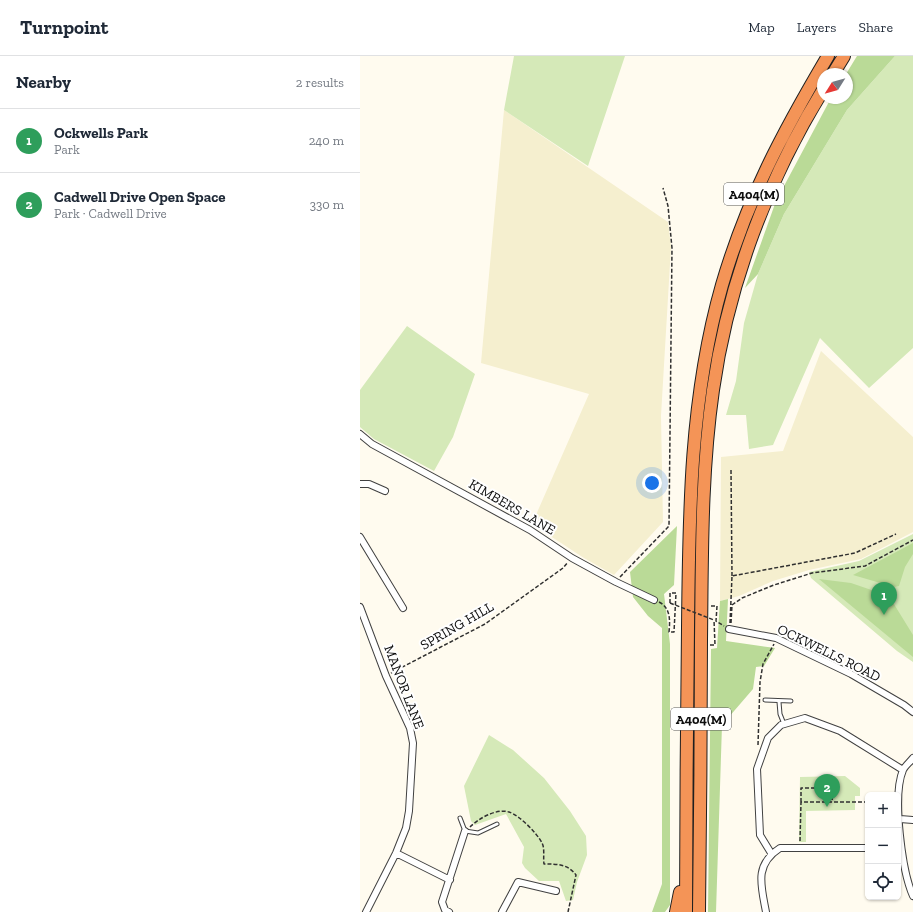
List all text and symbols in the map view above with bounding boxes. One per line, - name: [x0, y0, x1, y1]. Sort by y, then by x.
- text: Turnpoint: [20, 16, 108, 39]
- text: Map: [748, 19, 775, 36]
- text: Layers: [797, 19, 836, 36]
- text: Share: [858, 19, 893, 36]
- north arrow: [817, 68, 853, 104]
- text: Nearby: [16, 72, 71, 92]
- text: 2 results: [296, 75, 344, 90]
- text: Ockwells Park: [54, 124, 148, 142]
- text: 1: [26, 133, 32, 148]
- text: 240 m: [309, 133, 344, 148]
- text: Park: [54, 142, 80, 157]
- road number: A404(M): [724, 183, 784, 205]
- text: Cadwell Drive Open Space: [54, 188, 226, 206]
- text: 2: [26, 197, 32, 212]
- text: 330 m: [310, 197, 344, 212]
- text: Park · Cadwell Drive: [54, 206, 167, 221]
- your location: [642, 473, 662, 493]
- street label: KIMBERS LANE: [466, 475, 558, 539]
- pin: 1: [871, 582, 897, 615]
- street label: SPRING HILL: [417, 598, 497, 654]
- street label: OCKWELLS ROAD: [775, 621, 883, 685]
- street label: MANOR LANE: [380, 643, 428, 731]
- road number: A404(M): [671, 708, 731, 730]
- pin: 2: [814, 774, 840, 807]
- map controls: [865, 792, 901, 900]
- button: +: [865, 792, 901, 828]
- button: −: [865, 828, 901, 864]
- button: locate: [865, 864, 901, 900]

